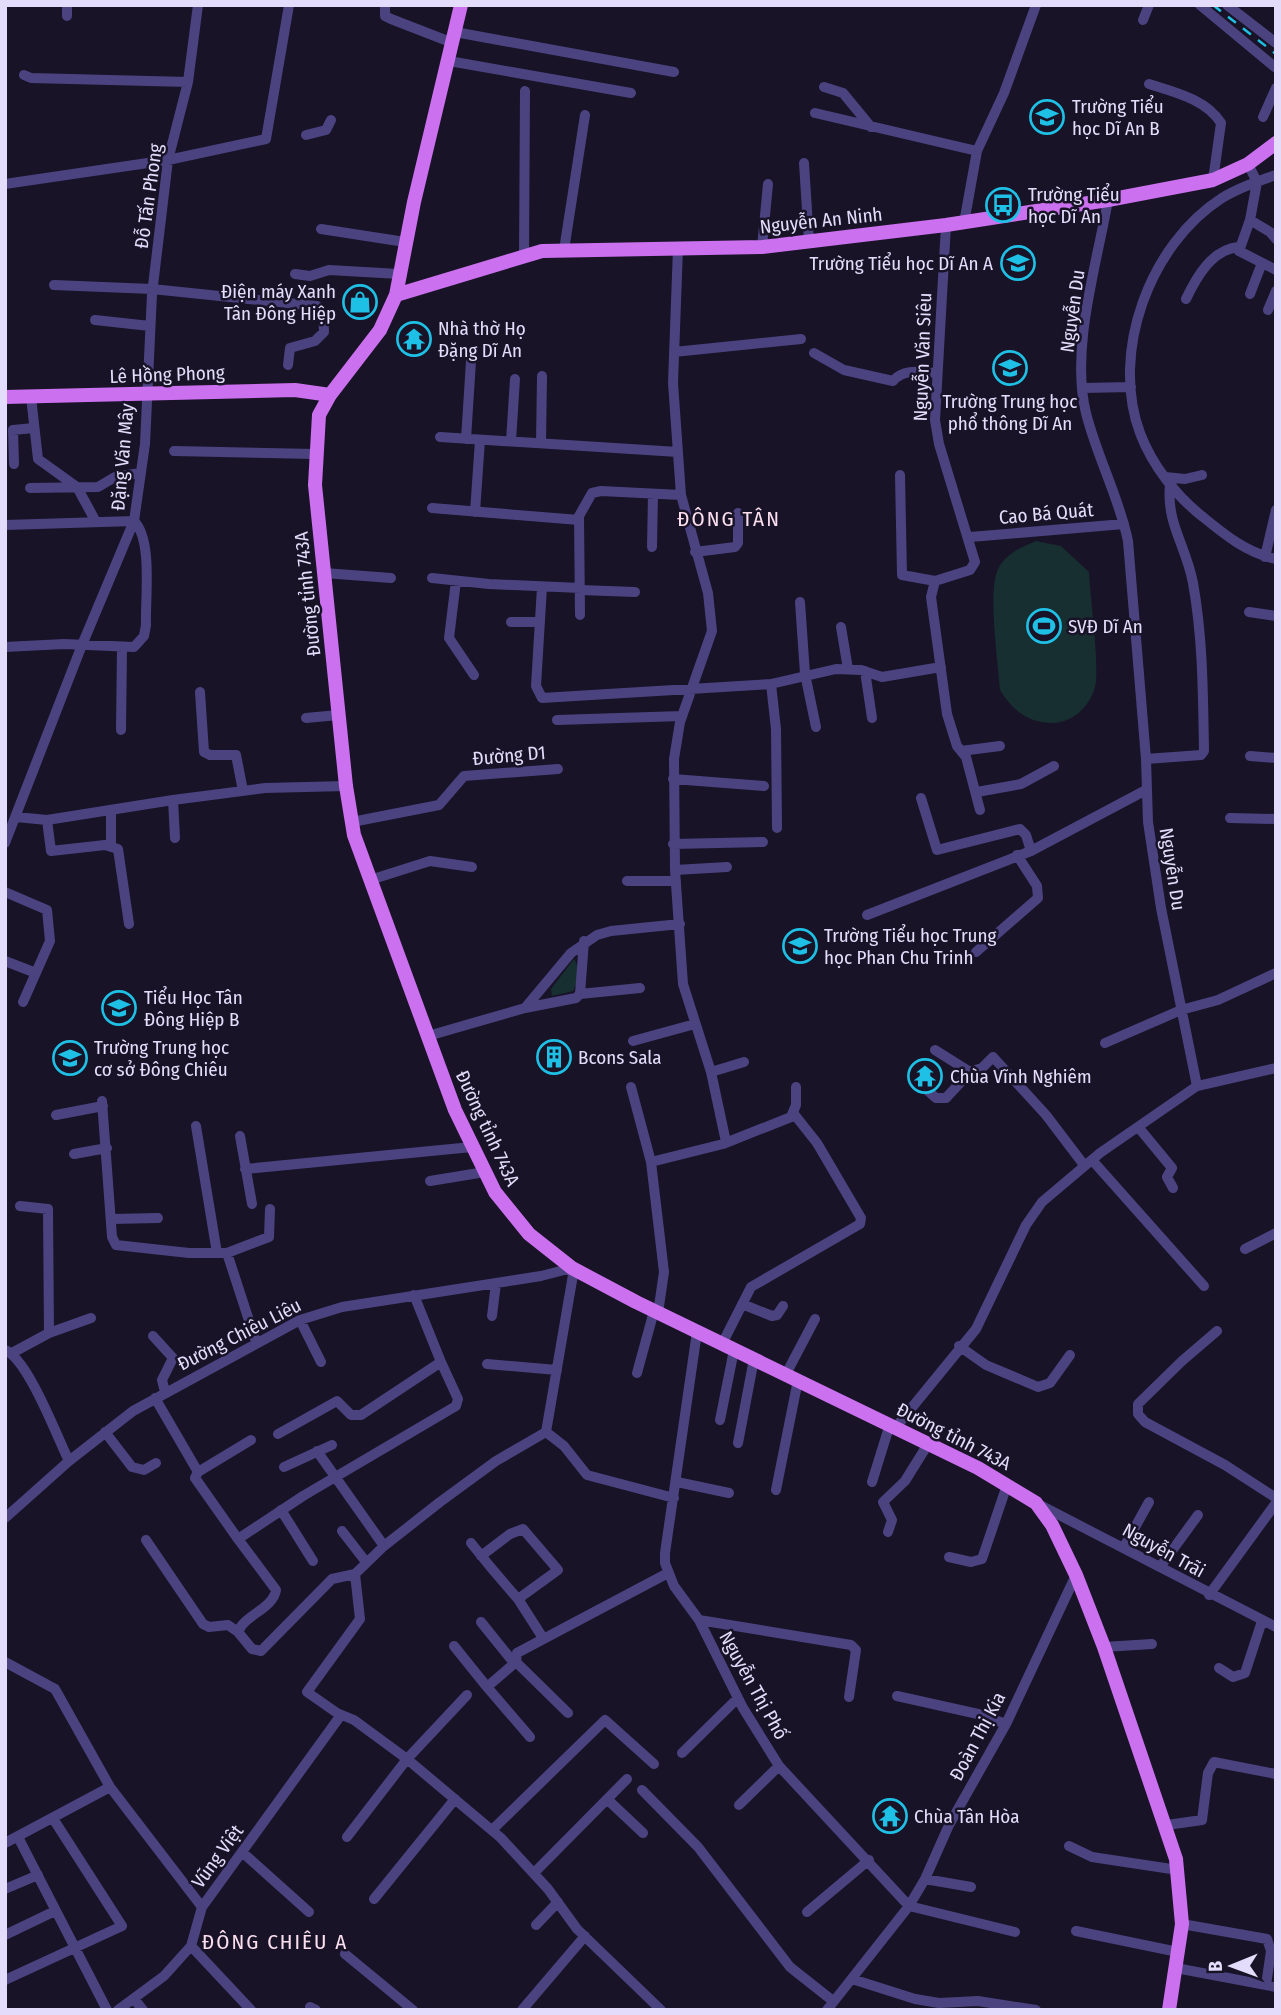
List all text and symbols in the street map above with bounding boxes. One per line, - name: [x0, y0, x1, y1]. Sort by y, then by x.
- place label: Trường Tiểu học Dĩ An B: [1072, 95, 1164, 140]
- school or university icon: Trường Tiểu học Dĩ An B: [1028, 98, 1066, 136]
- street label: Đỗ Tấn Phong: [130, 142, 167, 250]
- place label: Trường Tiểu học Dĩ An: [1028, 183, 1120, 228]
- bus stop icon: Trường Tiểu học Dĩ An: [984, 186, 1022, 224]
- street label: Nguyễn An Ninh: [759, 203, 884, 238]
- school or university icon: Trường Tiểu học Dĩ An A: [999, 244, 1037, 282]
- place label: Trường Tiểu học Dĩ An A: [810, 252, 993, 275]
- street label: Nguyễn Du: [1055, 268, 1090, 354]
- place label: Điện máy Xanh Tân Đông Hiệp: [221, 280, 336, 325]
- shop icon: Điện máy Xanh Tân Đông Hiệp: [341, 283, 379, 321]
- street label: Nguyễn Văn Siêu: [909, 292, 936, 422]
- place label: Nhà thờ Họ Đặng Dĩ An: [438, 317, 526, 362]
- temple icon: Nhà thờ Họ Đặng Dĩ An: [395, 320, 433, 358]
- school or university icon: Trường Trung học phổ thông Dĩ An: [991, 349, 1029, 387]
- street label: Lê Hồng Phong: [109, 361, 225, 388]
- place label: Trường Trung học phổ thông Dĩ An: [942, 390, 1078, 435]
- street label: Đặng Văn Mây: [106, 402, 139, 512]
- street label: Cao Bá Quát: [998, 498, 1095, 529]
- district label: ĐÔNG TÂN: [677, 506, 781, 532]
- street label: Đường tỉnh 743A: [290, 531, 325, 657]
- sports icon: SVĐ Dĩ An: [1025, 607, 1063, 645]
- place label: SVĐ Dĩ An: [1068, 615, 1143, 638]
- street label: Đường D1: [472, 741, 547, 770]
- street label: Nguyễn Du: [1155, 826, 1190, 912]
- place label: Trường Tiểu học Trung học Phan Chu Trinh: [824, 924, 996, 969]
- school or university icon: Trường Tiểu học Trung học Phan Chu Trinh: [781, 927, 819, 965]
- place label: Tiểu Học Tân Đông Hiệp B: [144, 986, 243, 1031]
- school or university icon: Tiểu Học Tân Đông Hiệp B: [100, 989, 138, 1027]
- place label: Trường Trung học cơ sở Đông Chiêu: [94, 1036, 229, 1081]
- building icon: Bcons Sala: [535, 1038, 573, 1076]
- school or university icon: Trường Trung học cơ sở Đông Chiêu: [51, 1039, 89, 1077]
- place label: Bcons Sala: [578, 1046, 662, 1069]
- temple icon: Chùa Vĩnh Nghiêm: [906, 1057, 944, 1095]
- place label: Chùa Vĩnh Nghiêm: [950, 1065, 1092, 1088]
- street label: Đường tỉnh 743A: [451, 1067, 524, 1190]
- street label: Đường Chiêu Liêu: [174, 1293, 305, 1375]
- street label: Đường tỉnh 743A: [893, 1398, 1015, 1475]
- street label: Nguyễn Trãi: [1118, 1518, 1209, 1583]
- street label: Nguyễn Thị Phố: [714, 1627, 793, 1743]
- street label: Đoàn Thị Kia: [944, 1688, 1010, 1784]
- temple icon: Chùa Tân Hòa: [871, 1797, 909, 1835]
- place label: Chùa Tân Hòa: [914, 1805, 1019, 1828]
- street label: Vũng Việt: [187, 1819, 249, 1892]
- district label: ĐÔNG CHIÊU A: [202, 1929, 348, 1955]
- north arrow: [1197, 1931, 1267, 2001]
- text: B: [1204, 1960, 1227, 1972]

